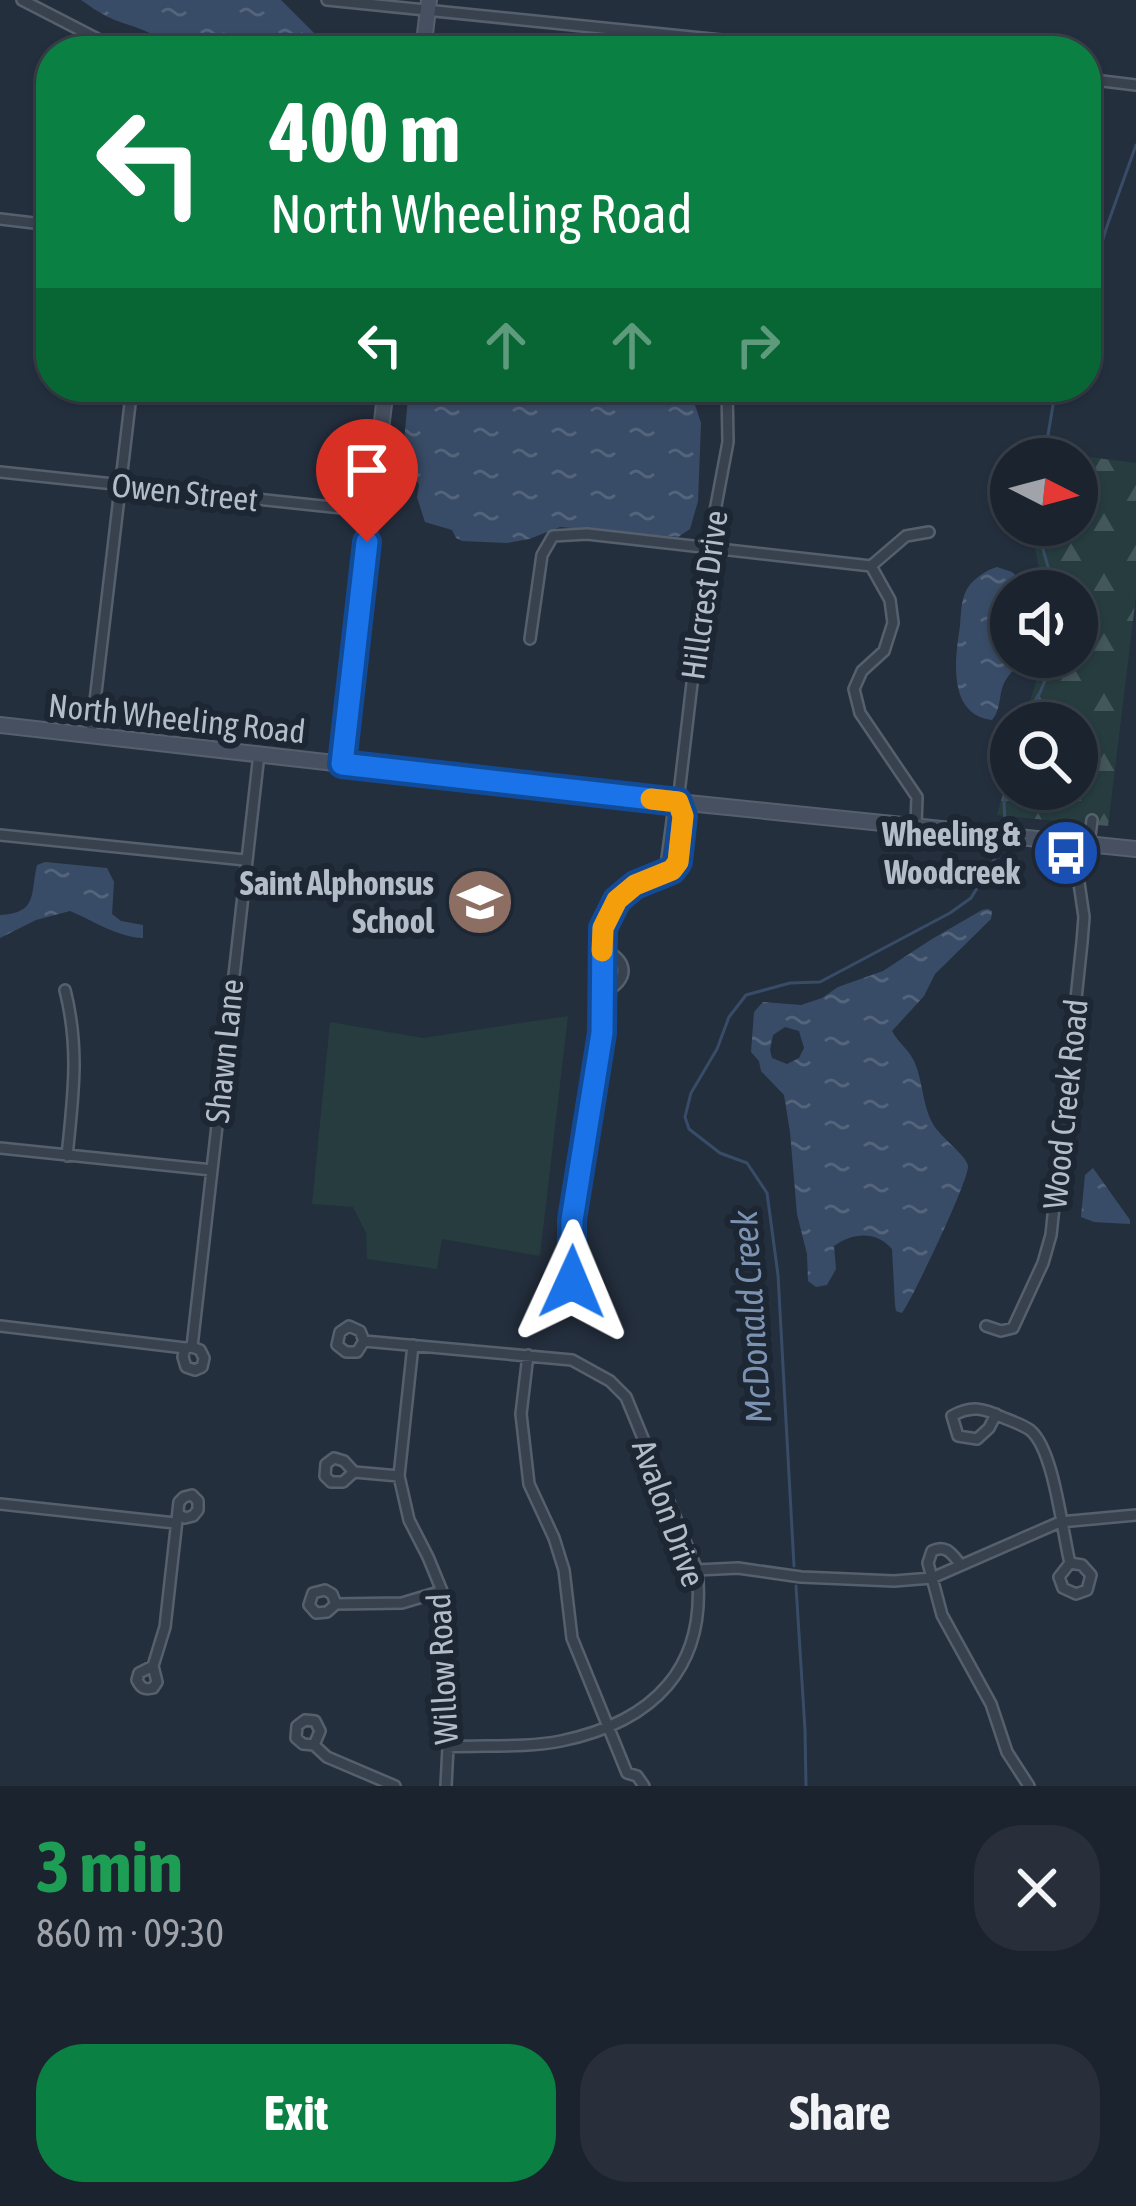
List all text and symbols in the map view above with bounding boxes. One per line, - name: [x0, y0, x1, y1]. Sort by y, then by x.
- icon: left: [72, 84, 228, 240]
- text: 400 m: [270, 84, 460, 180]
- text: North Wheeling Road: [270, 183, 693, 244]
- icon: left: [347, 312, 413, 378]
- icon: ahead: [473, 312, 539, 378]
- icon: ahead: [599, 312, 665, 378]
- icon: right: [725, 312, 791, 378]
- pin: [316, 419, 418, 542]
- icon: arrive: [334, 437, 400, 503]
- north arrow: [990, 438, 1098, 546]
- map controls: [990, 438, 1098, 810]
- street label: Owen Street: [110, 465, 260, 519]
- street label: Hillcrest Drive: [673, 508, 735, 682]
- button: sound: [990, 570, 1098, 678]
- street label: North Wheeling Road: [47, 686, 307, 750]
- button: search: [990, 702, 1098, 810]
- place label: Wheeling & Woodcreek: [881, 815, 1021, 891]
- bus stop icon: Wheeling & Woodcreek: [1031, 818, 1101, 888]
- place label: Saint Alphonsus School: [240, 864, 435, 940]
- school or university icon: Saint Alphonsus School: [445, 867, 515, 937]
- street label: Shawn Lane: [198, 977, 250, 1125]
- street label: Wood Creek Road: [1035, 997, 1095, 1211]
- water label: McDonald Creek: [723, 1208, 779, 1425]
- position arrow: [509, 1219, 635, 1345]
- street label: Avalon Drive: [625, 1434, 713, 1592]
- street label: Willow Road: [419, 1593, 465, 1745]
- text: 3 min: [36, 1825, 183, 1907]
- button: close: [974, 1825, 1100, 1951]
- text: 860 m · 09:30: [36, 1911, 224, 1955]
- button: Exit: [36, 2044, 556, 2182]
- button: Share: [580, 2044, 1100, 2182]

